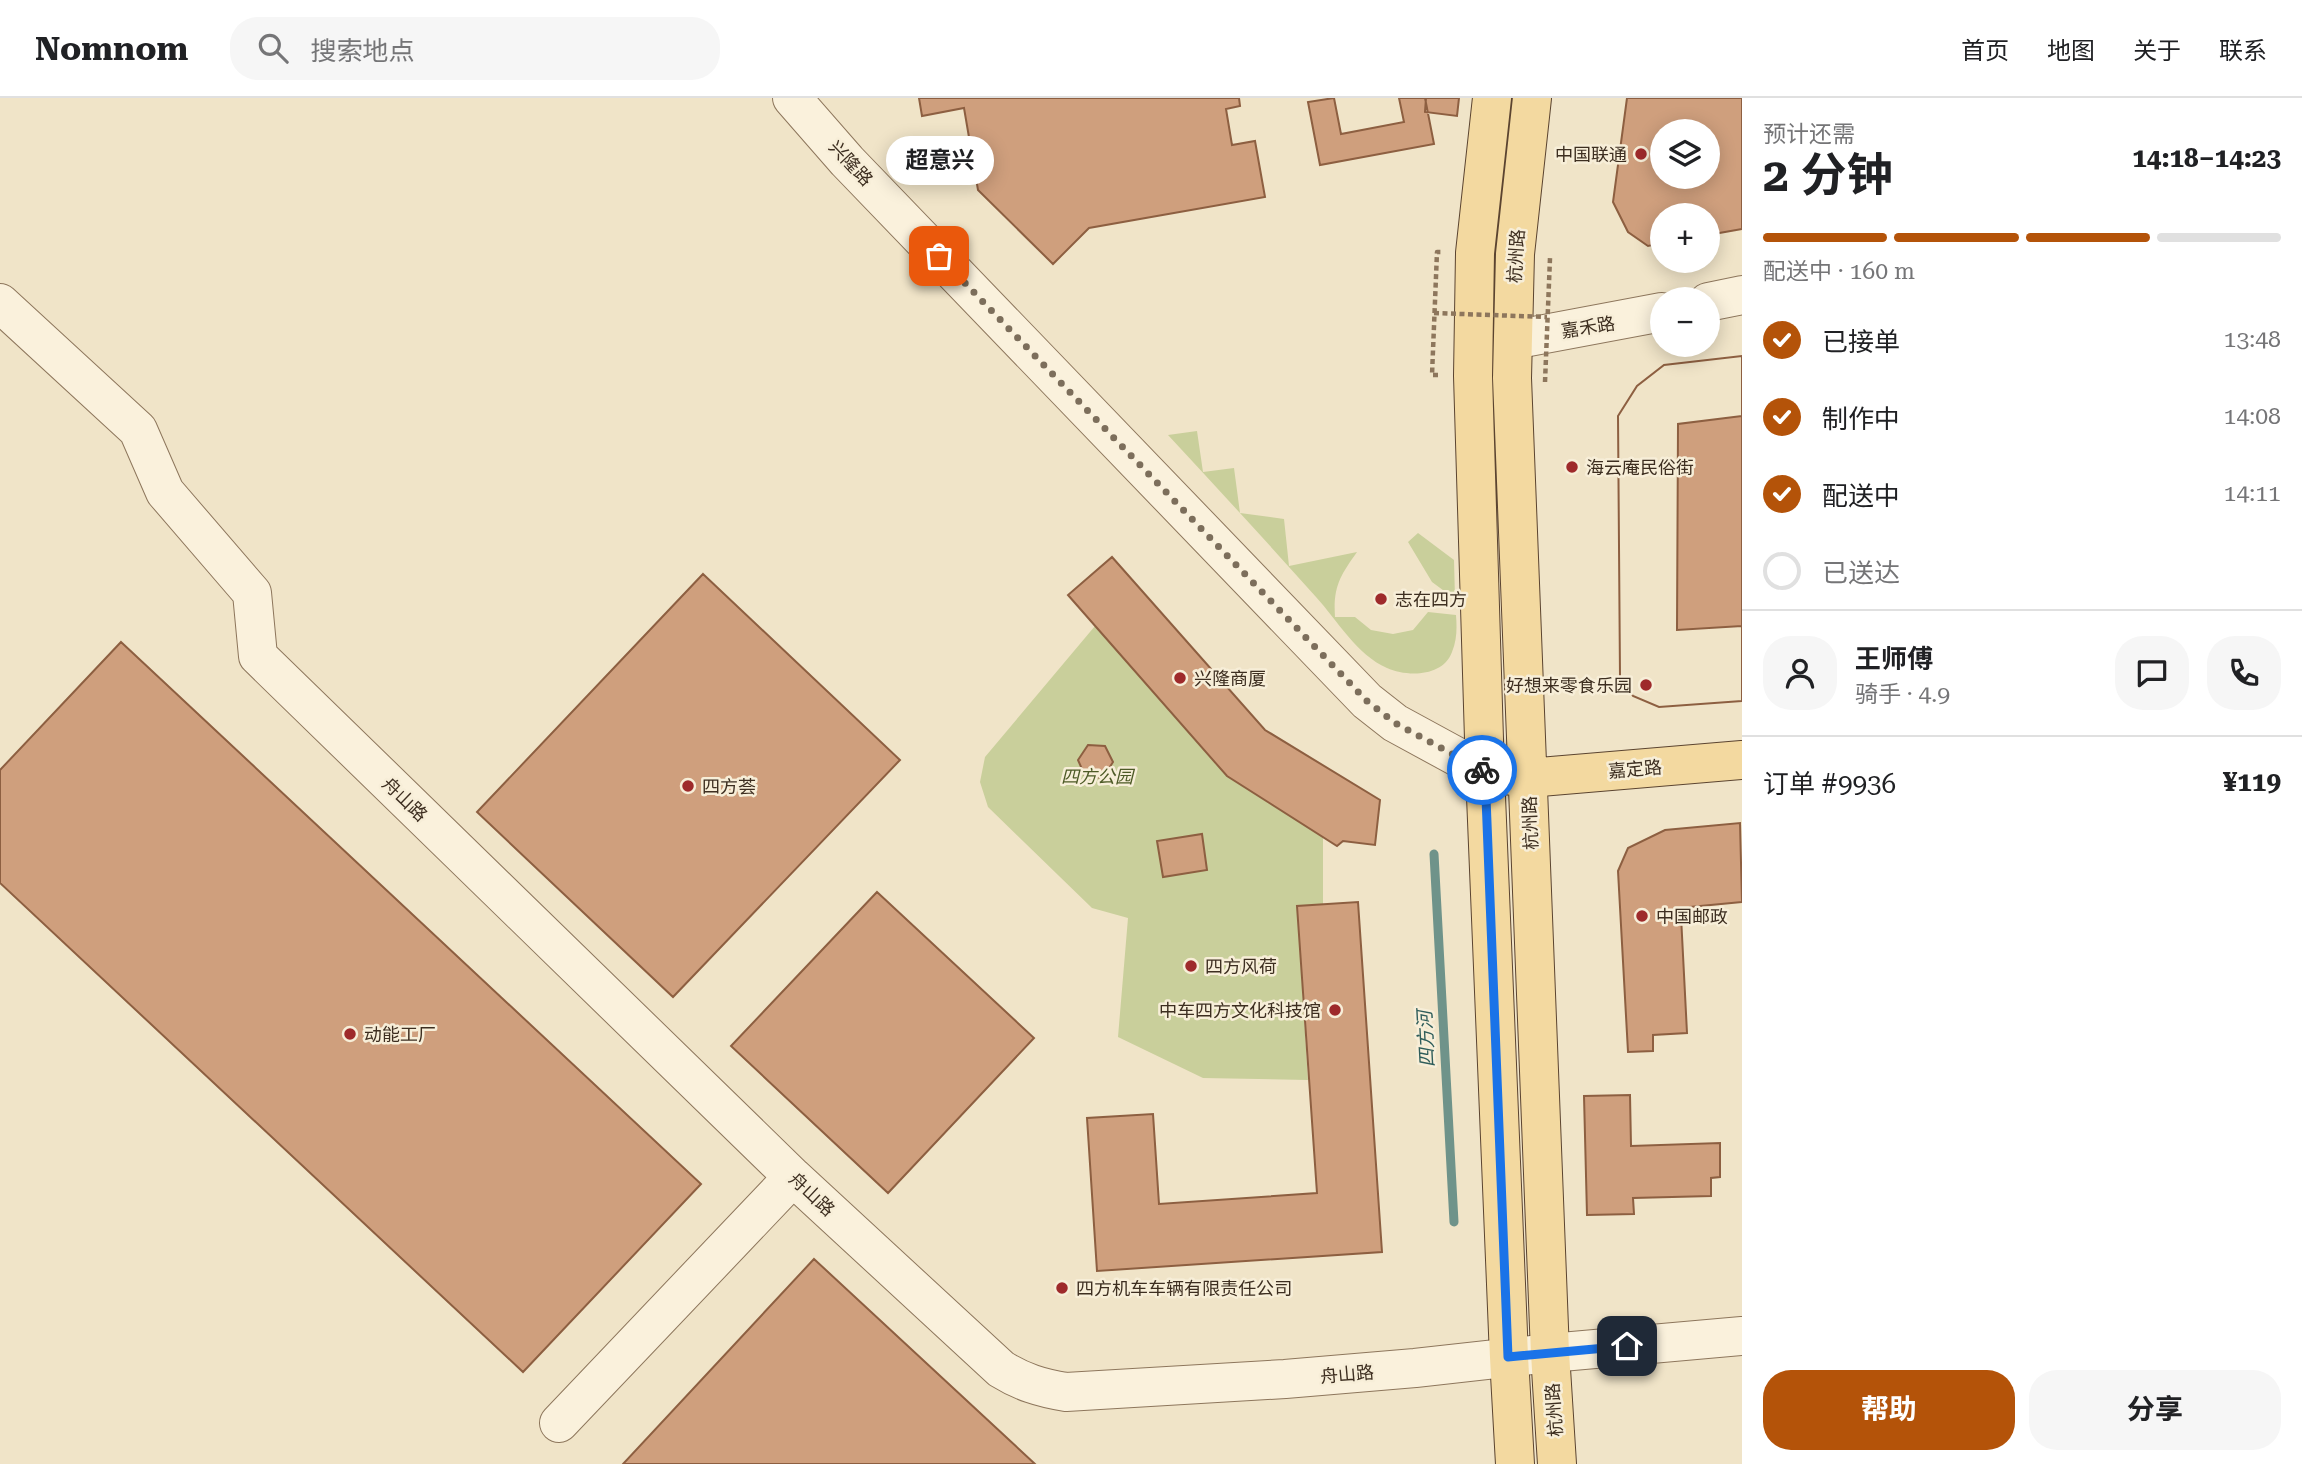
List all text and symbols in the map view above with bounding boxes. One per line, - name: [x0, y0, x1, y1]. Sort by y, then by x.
- search box: [230, 17, 720, 80]
- text: Nomnom: [35, 29, 188, 68]
- icon: search: [254, 29, 292, 67]
- text: 搜索地点: [310, 36, 414, 66]
- text: 首页: [1961, 37, 2009, 65]
- text: 地图: [2047, 37, 2095, 65]
- text: 关于: [2133, 37, 2181, 65]
- text: 联系: [2219, 37, 2267, 65]
- map controls: [1650, 119, 1720, 357]
- button: layers: [1650, 119, 1720, 189]
- text: 预计还需: [1763, 121, 1855, 148]
- street label: 兴隆路: [825, 136, 877, 190]
- callout: 超意兴: [885, 137, 993, 186]
- text: 14:18–14:23: [2132, 143, 2281, 173]
- place label: 中国联通: [1555, 144, 1627, 165]
- marker: 中国联通: [1633, 146, 1649, 162]
- text: 超意兴: [906, 147, 975, 174]
- text: 2 分钟: [1763, 148, 1892, 202]
- button: +: [1650, 203, 1720, 273]
- pin: [909, 226, 969, 286]
- street label: 杭州路: [1504, 228, 1528, 284]
- icon: bag: [920, 237, 958, 275]
- text: 配送中 · 160 m: [1763, 258, 1915, 285]
- button: −: [1650, 287, 1720, 357]
- street label: 嘉禾路: [1560, 312, 1616, 342]
- icon: check: [1763, 321, 1801, 359]
- text: 13:48: [2224, 326, 2281, 353]
- text: 已接单: [1822, 327, 1900, 357]
- icon: check: [1763, 398, 1801, 436]
- text: 14:08: [2224, 403, 2281, 430]
- text: 制作中: [1822, 404, 1900, 434]
- place label: 海云庵民俗街: [1586, 457, 1694, 478]
- marker: 海云庵民俗街: [1564, 459, 1580, 475]
- icon: check: [1763, 475, 1801, 513]
- text: 14:11: [2224, 480, 2281, 507]
- text: 配送中: [1822, 481, 1900, 511]
- text: 已送达: [1822, 558, 1900, 588]
- place label: 志在四方: [1395, 589, 1467, 610]
- marker: 志在四方: [1373, 591, 1389, 607]
- button: person: [1763, 636, 1837, 710]
- button: chat: [2115, 636, 2189, 710]
- button: phone: [2207, 636, 2281, 710]
- text: 王师傅: [1855, 644, 1933, 674]
- place label: 兴隆商厦: [1194, 668, 1266, 689]
- marker: 兴隆商厦: [1172, 670, 1188, 686]
- place label: 好想来零食乐园: [1506, 675, 1632, 696]
- marker: 好想来零食乐园: [1638, 677, 1654, 693]
- text: 骑手 · 4.9: [1855, 681, 1950, 708]
- courier: [1447, 735, 1517, 805]
- icon: bike: [1463, 751, 1501, 789]
- street label: 嘉定路: [1607, 756, 1663, 782]
- park label: 四方公园: [1061, 766, 1136, 787]
- text: ¥119: [2223, 767, 2281, 797]
- text: 订单 #9936: [1763, 769, 1896, 799]
- street label: 舟山路: [378, 773, 432, 825]
- place label: 四方荟: [702, 776, 756, 797]
- marker: 四方荟: [680, 778, 696, 794]
- street label: 杭州路: [1519, 796, 1541, 850]
- place label: 中国邮政: [1656, 906, 1728, 927]
- marker: 中国邮政: [1634, 908, 1650, 924]
- place label: 四方风荷: [1205, 956, 1277, 977]
- marker: 四方风荷: [1183, 958, 1199, 974]
- place label: 中车四方文化科技馆: [1159, 1000, 1321, 1021]
- marker: 中车四方文化科技馆: [1327, 1002, 1343, 1018]
- water label: 四方河: [1413, 1006, 1439, 1068]
- place label: 动能工厂: [364, 1024, 436, 1045]
- marker: 动能工厂: [342, 1026, 358, 1042]
- street label: 舟山路: [785, 1168, 839, 1220]
- place label: 四方机车车辆有限责任公司: [1076, 1278, 1292, 1299]
- marker: 四方机车车辆有限责任公司: [1054, 1280, 1070, 1296]
- pin: [1597, 1316, 1657, 1376]
- icon: home: [1608, 1327, 1646, 1365]
- street label: 舟山路: [1319, 1361, 1375, 1387]
- button: 帮助: [1763, 1370, 2015, 1450]
- button: 分享: [2029, 1370, 2281, 1450]
- street label: 杭州路: [1542, 1382, 1566, 1438]

